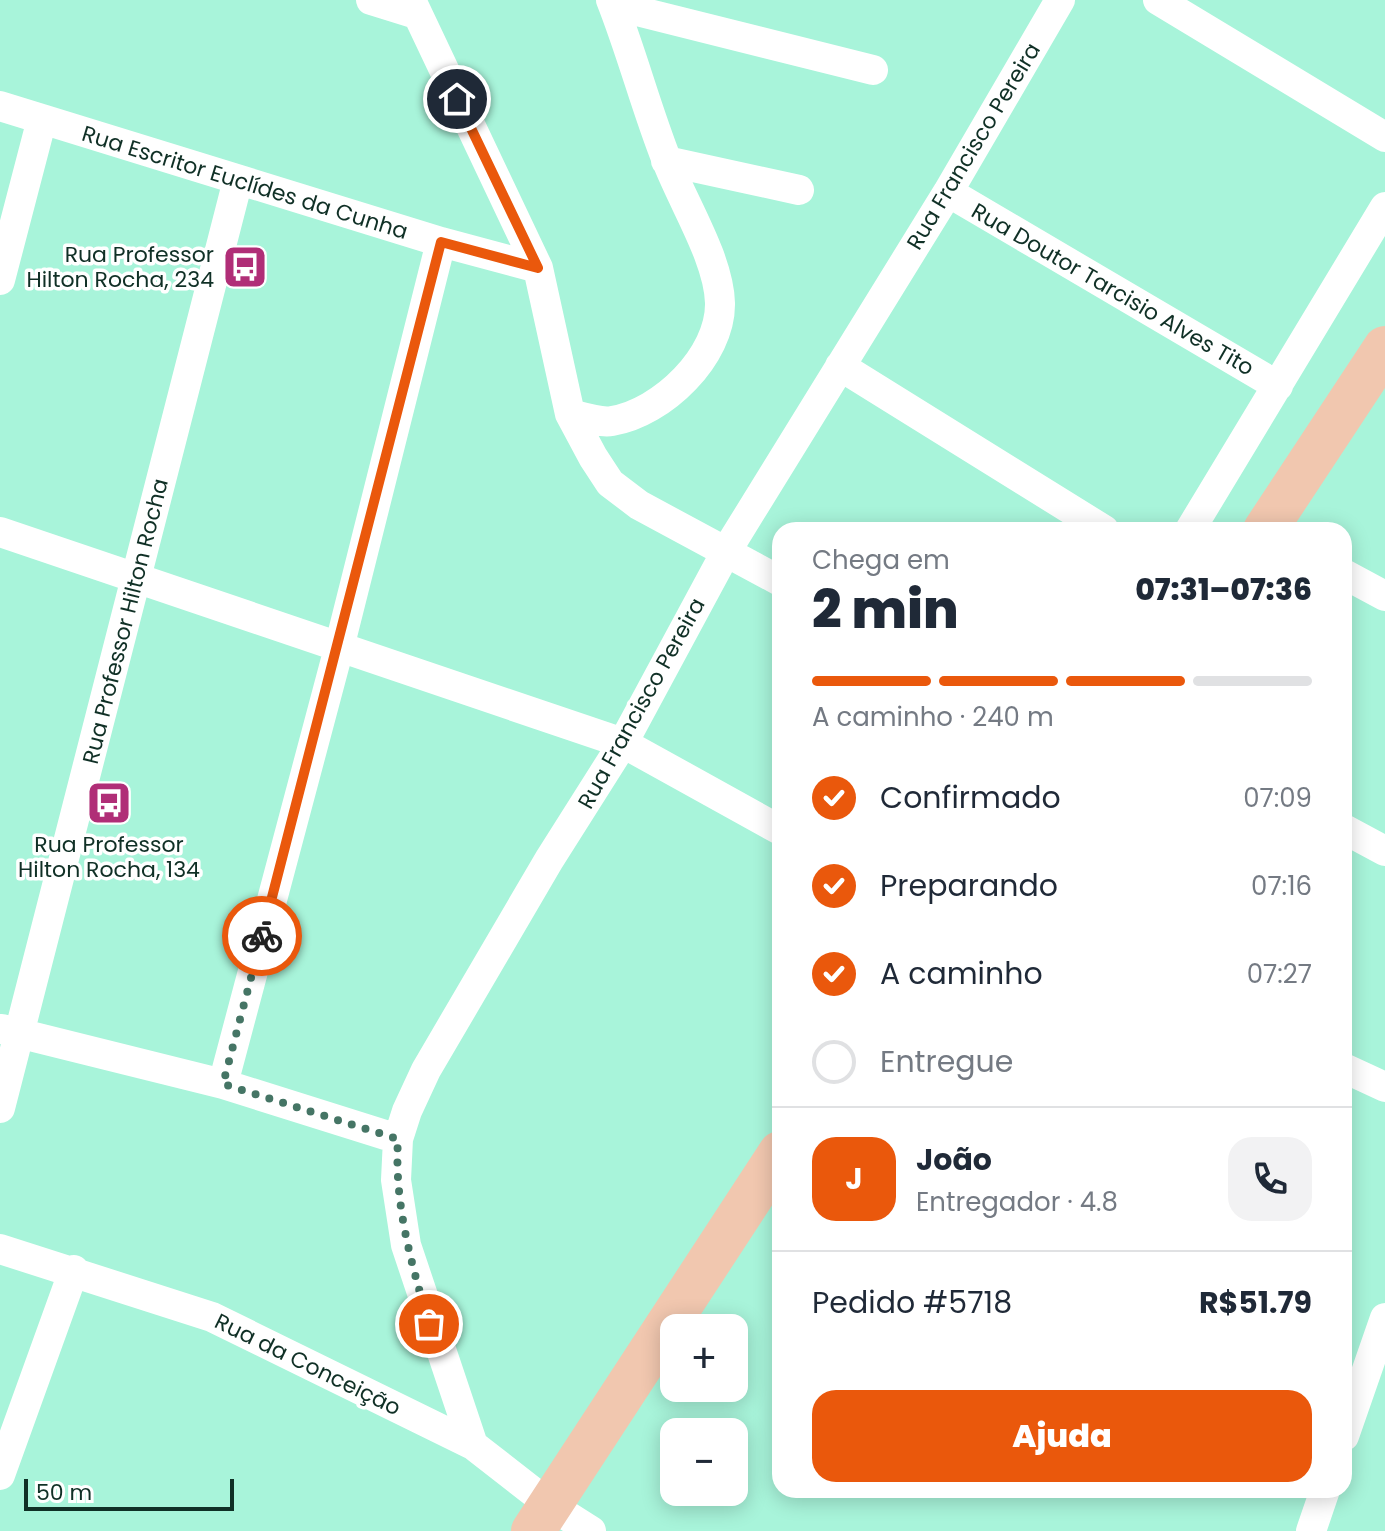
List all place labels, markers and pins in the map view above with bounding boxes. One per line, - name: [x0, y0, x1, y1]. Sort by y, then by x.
- pin: [423, 65, 491, 133]
- place label: Rua Professor Hilton Rocha, 234: [26, 239, 214, 295]
- bus stop icon: Rua Professor Hilton Rocha, 234: [221, 243, 269, 291]
- bus stop icon: Rua Professor Hilton Rocha, 134: [85, 779, 133, 827]
- place label: Rua Professor Hilton Rocha, 134: [18, 829, 200, 885]
- pin: [395, 1290, 463, 1358]

